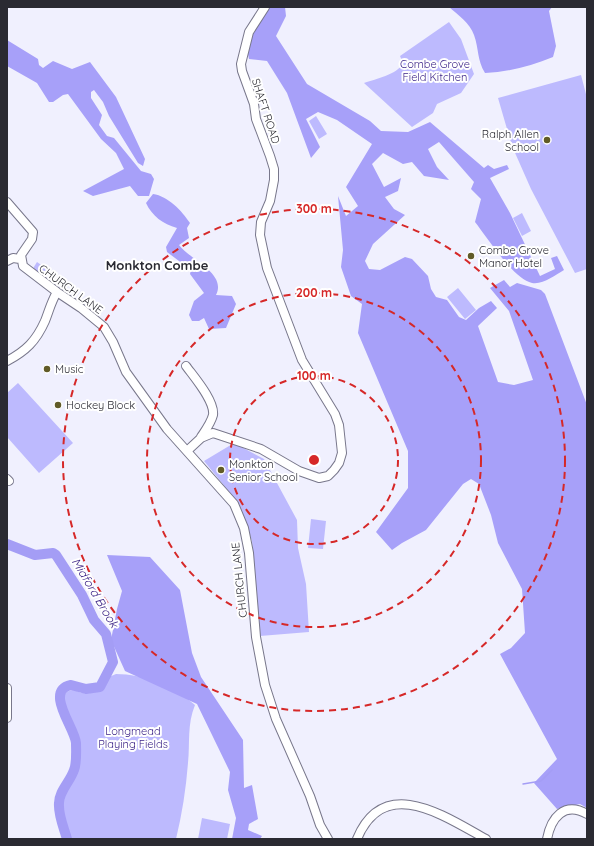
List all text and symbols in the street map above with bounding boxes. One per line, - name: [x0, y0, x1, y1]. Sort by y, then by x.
- park label: Combe Grove Field Kitchen: [400, 57, 470, 84]
- street label: SHAFT ROAD: [249, 77, 283, 146]
- place label: Ralph Allen School: [482, 127, 539, 154]
- marker: Ralph Allen School: [542, 135, 552, 145]
- text: 300 m: [296, 201, 332, 216]
- place label: Combe Grove Manor Hotel: [479, 243, 549, 270]
- marker: Combe Grove Manor Hotel: [466, 251, 476, 261]
- district label: Monkton Combe: [106, 257, 209, 273]
- street label: CHURCH LANE: [36, 261, 106, 317]
- text: 200 m: [296, 285, 332, 300]
- place label: Music: [55, 362, 84, 376]
- marker: Music: [42, 364, 52, 374]
- text: 100 m: [297, 368, 331, 383]
- place label: Hockey Block: [66, 398, 135, 412]
- marker: Hockey Block: [53, 400, 63, 410]
- centre of rings: [307, 453, 321, 467]
- place label: Monkton Senior School: [229, 457, 298, 484]
- marker: Monkton Senior School: [216, 465, 226, 475]
- street label: CHURCH LANE: [228, 542, 250, 618]
- water label: Midford Brook: [69, 555, 123, 632]
- park label: Longmead Playing Fields: [98, 724, 168, 751]

